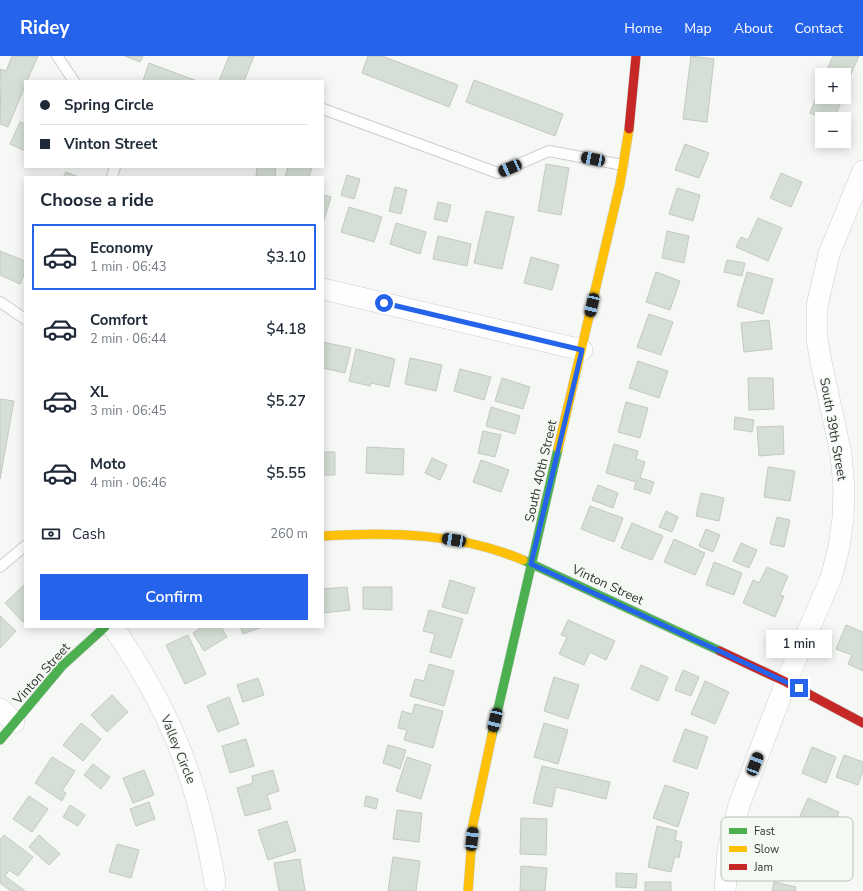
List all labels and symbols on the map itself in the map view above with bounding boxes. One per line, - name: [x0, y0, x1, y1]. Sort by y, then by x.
- car: [580, 151, 606, 167]
- car: [497, 158, 523, 178]
- car: [583, 292, 601, 318]
- route start: [375, 294, 393, 312]
- street label: South 39th Street: [815, 376, 851, 482]
- street label: South 40th Street: [520, 418, 562, 524]
- car: [441, 532, 467, 548]
- street label: Vinton Street: [568, 560, 647, 610]
- callout: 1 min: [766, 630, 832, 658]
- street label: Vinton Street: [9, 639, 75, 709]
- route end: [790, 679, 808, 697]
- car: [486, 707, 504, 733]
- street label: Valley Circle: [156, 711, 200, 786]
- car: [745, 751, 765, 777]
- legend: [721, 817, 853, 881]
- text: Fast: [754, 824, 775, 839]
- car: [465, 826, 479, 852]
- text: Slow: [754, 842, 779, 857]
- text: Jam: [753, 860, 773, 875]

